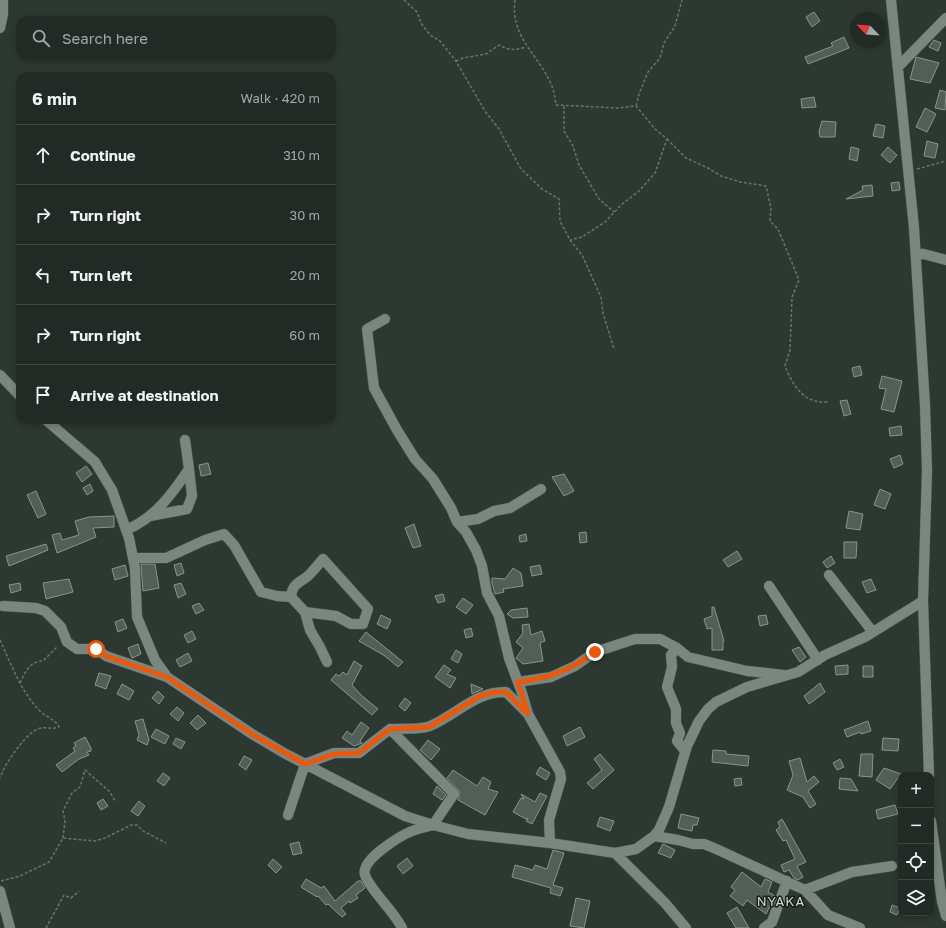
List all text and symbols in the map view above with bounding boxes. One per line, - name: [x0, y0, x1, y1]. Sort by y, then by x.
- north arrow: [850, 12, 886, 48]
- search box: [16, 16, 336, 60]
- icon: search: [30, 27, 52, 49]
- text: Search here: [62, 29, 148, 47]
- text: 6 min: [32, 88, 77, 109]
- text: Walk · 420 m: [241, 90, 320, 106]
- icon: ahead: [32, 144, 54, 166]
- text: Continue: [70, 146, 136, 164]
- text: 310 m: [283, 147, 320, 163]
- icon: right: [32, 204, 54, 226]
- text: Turn right: [70, 206, 141, 224]
- text: 30 m: [290, 207, 320, 223]
- icon: left: [32, 264, 54, 286]
- text: Turn left: [70, 266, 132, 284]
- text: 20 m: [290, 267, 320, 283]
- icon: right: [32, 324, 54, 346]
- text: Turn right: [70, 326, 141, 344]
- text: 60 m: [289, 327, 320, 343]
- icon: arrive: [32, 384, 54, 406]
- text: Arrive at destination: [70, 386, 219, 404]
- route start: [87, 640, 105, 658]
- route end: [586, 643, 604, 661]
- map controls: [898, 772, 934, 916]
- button: +: [898, 772, 934, 808]
- button: −: [898, 808, 934, 844]
- button: locate: [898, 844, 934, 880]
- button: layers: [898, 880, 934, 916]
- district label: NYAKA: [757, 893, 805, 909]

